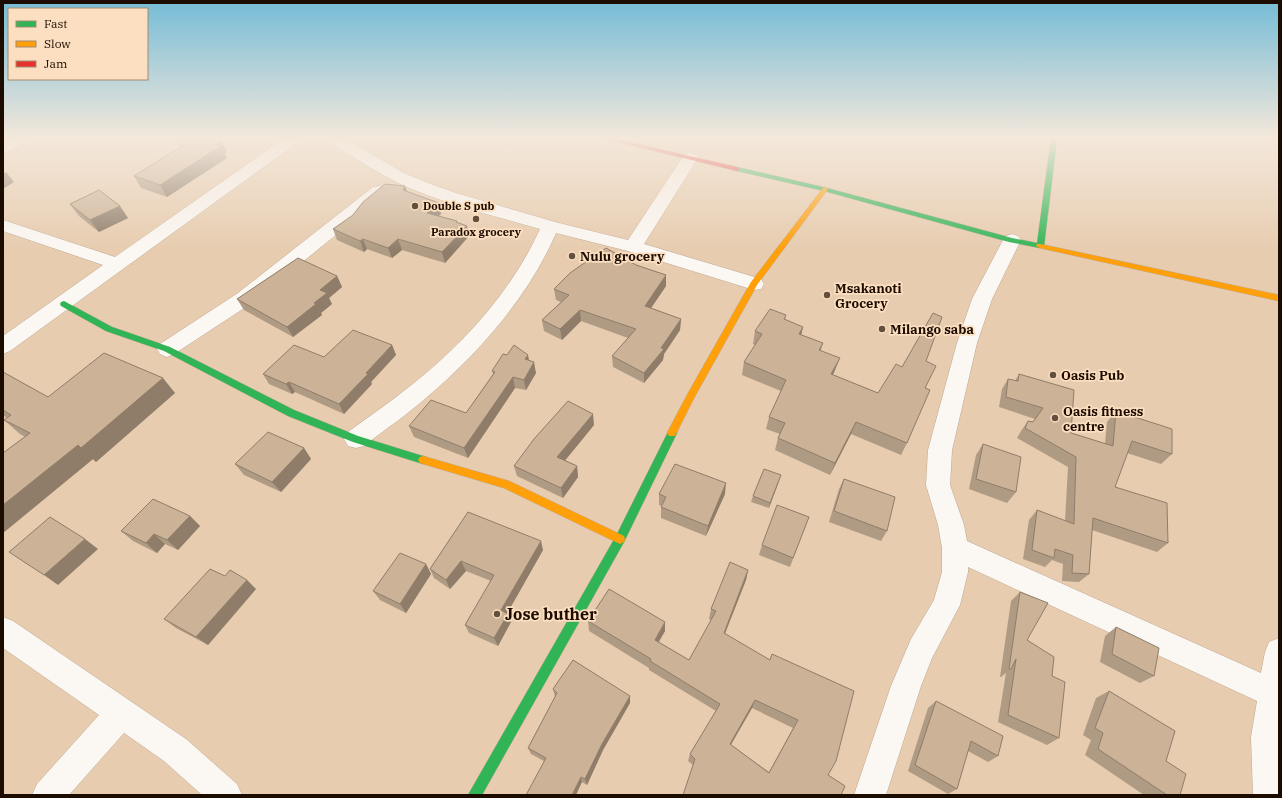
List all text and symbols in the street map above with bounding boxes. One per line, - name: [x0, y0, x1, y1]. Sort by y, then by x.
- legend: [8, 8, 148, 80]
- text: Fast: [44, 16, 68, 31]
- text: Slow: [44, 36, 71, 51]
- text: Jam: [44, 56, 68, 71]
- place label: Double S pub: [423, 199, 495, 213]
- marker: Double S pub: [410, 201, 420, 211]
- marker: Paradox grocery: [471, 214, 481, 224]
- place label: Paradox grocery: [431, 225, 522, 239]
- place label: Nulu grocery: [580, 248, 665, 265]
- marker: Nulu grocery: [567, 251, 577, 261]
- place label: Msakanoti Grocery: [835, 280, 902, 312]
- marker: Msakanoti Grocery: [822, 290, 832, 300]
- place label: Milango saba: [890, 321, 974, 338]
- marker: Milango saba: [877, 324, 887, 334]
- place label: Oasis Pub: [1061, 367, 1124, 384]
- marker: Oasis Pub: [1048, 370, 1058, 380]
- place label: Oasis fitness centre: [1063, 403, 1144, 435]
- marker: Oasis fitness centre: [1050, 413, 1060, 423]
- place label: Jose buther: [505, 604, 597, 624]
- marker: Jose buther: [492, 609, 502, 619]

